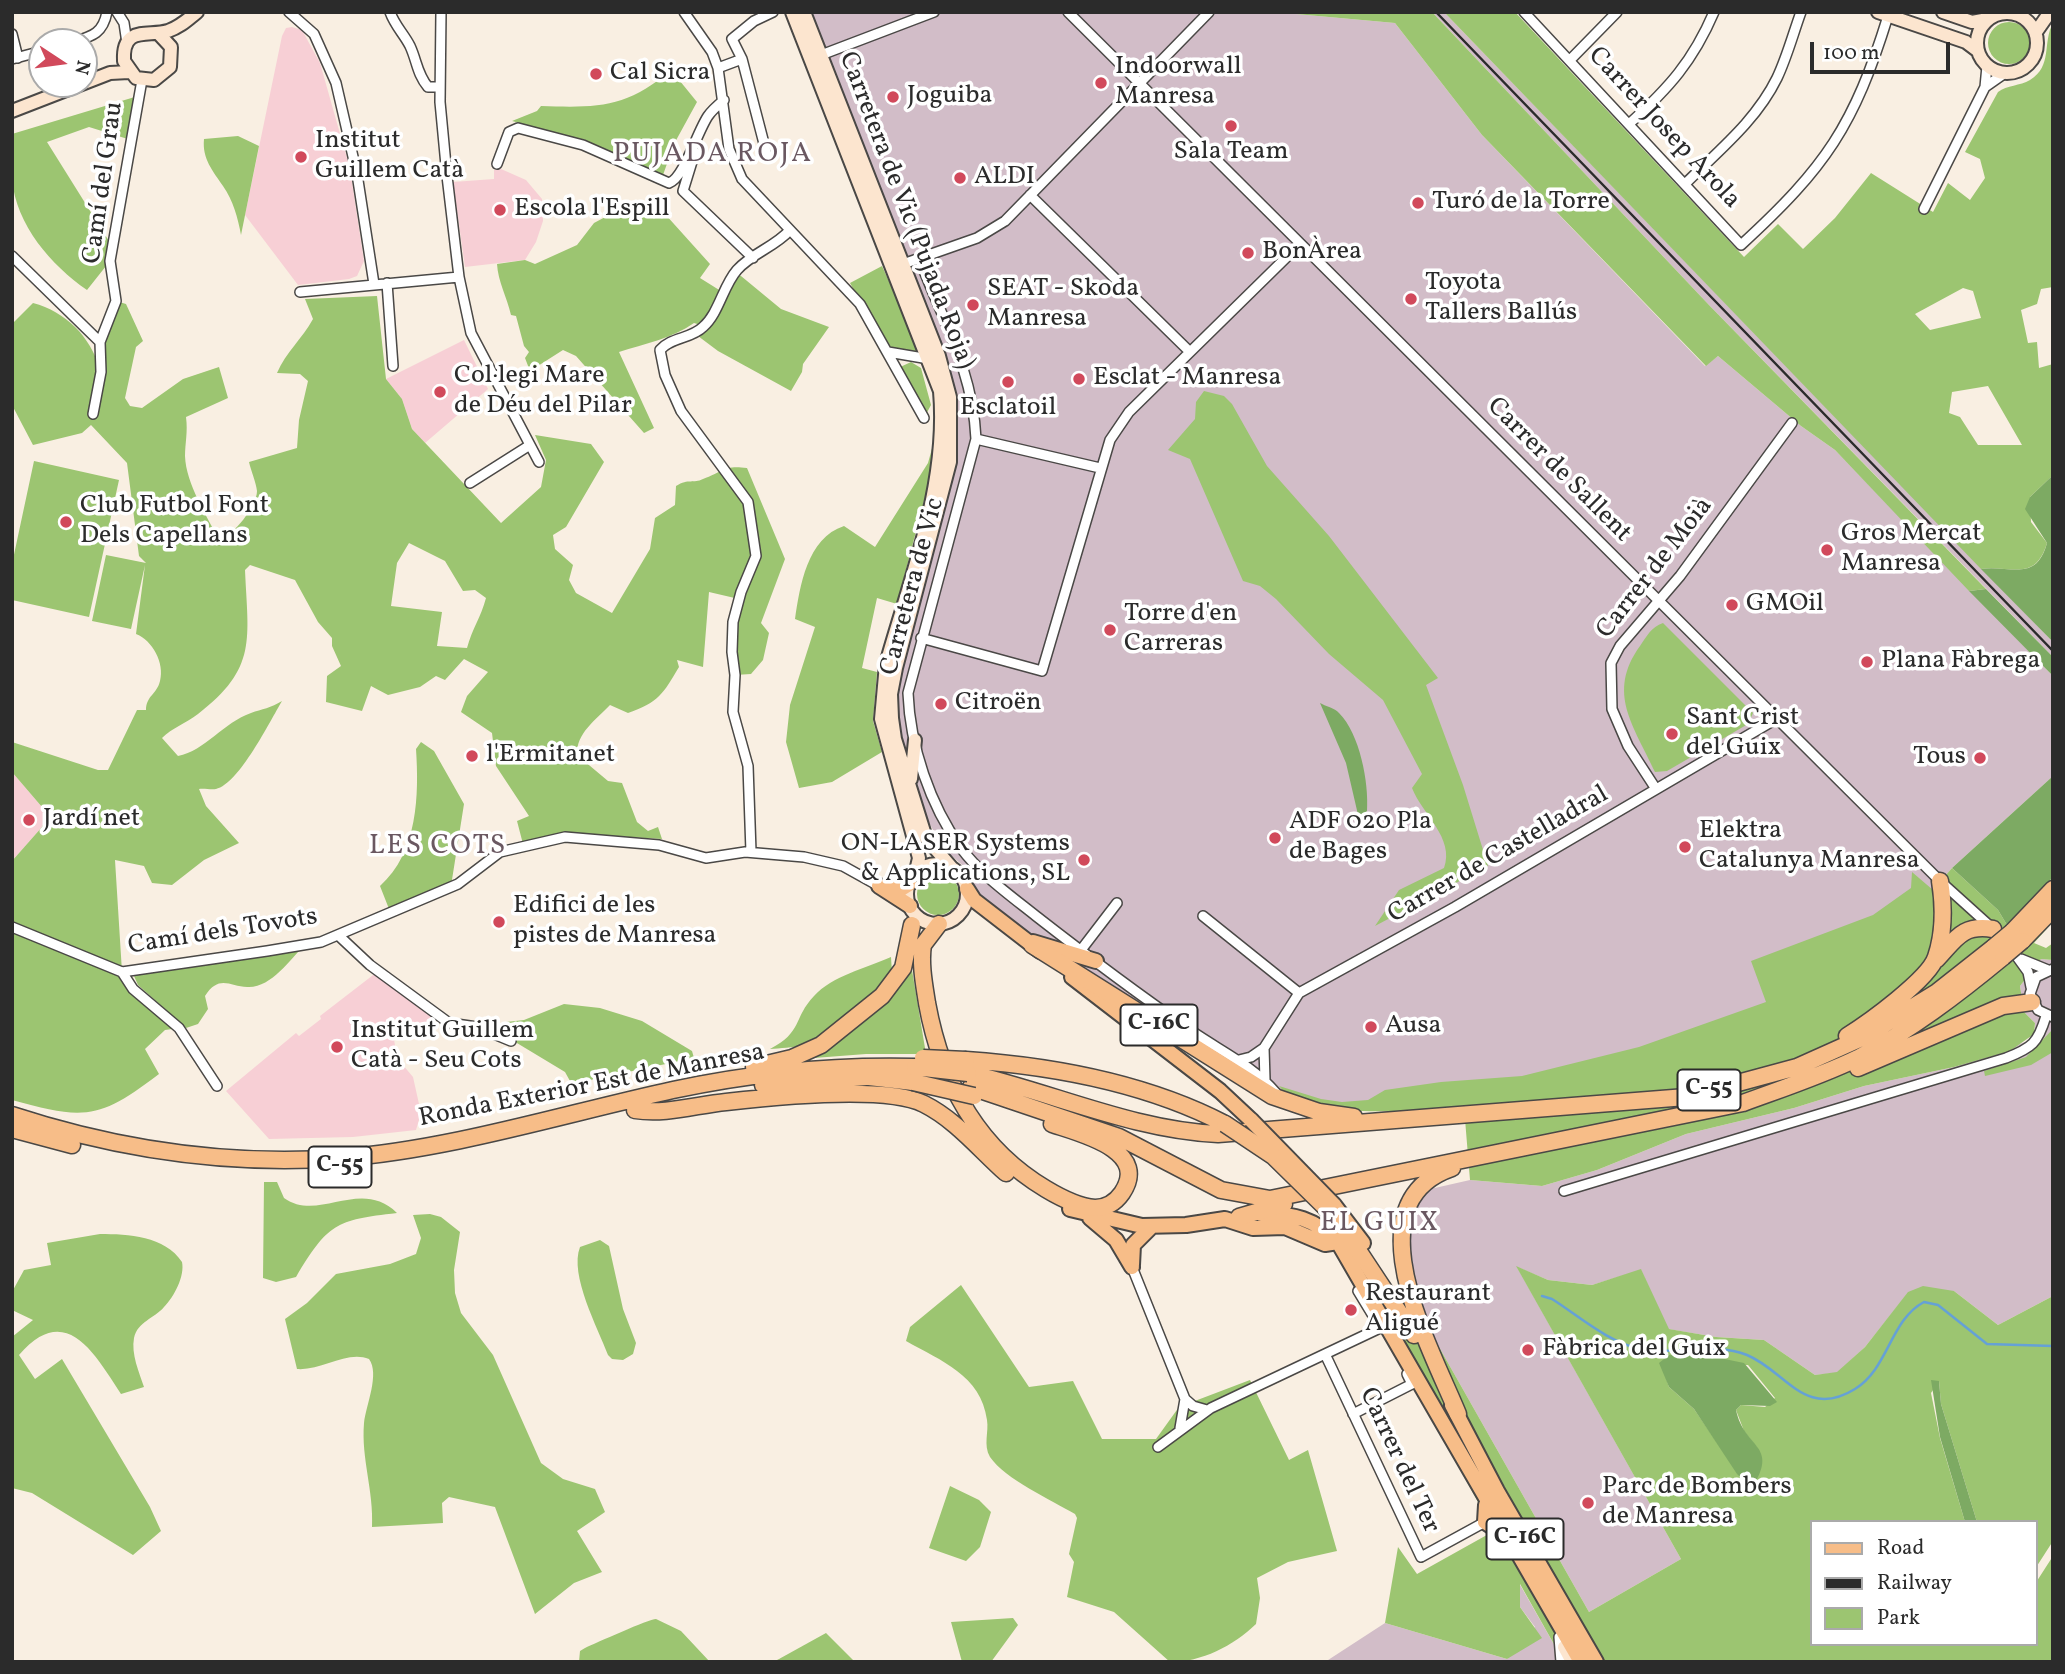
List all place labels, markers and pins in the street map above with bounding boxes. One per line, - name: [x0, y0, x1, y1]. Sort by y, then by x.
- place label: Indoorwall Manresa: [1115, 52, 1242, 114]
- place label: Cal Sicra: [610, 58, 711, 90]
- marker: Cal Sicra: [588, 66, 604, 82]
- marker: Indoorwall Manresa: [1093, 75, 1109, 91]
- place label: Joguiba: [907, 81, 992, 113]
- marker: Joguiba: [885, 89, 901, 105]
- marker: Sala Team: [1223, 118, 1239, 134]
- place label: Institut Guillem Catà: [315, 126, 464, 188]
- place label: Sala Team: [1174, 137, 1288, 169]
- marker: Institut Guillem Catà: [293, 149, 309, 165]
- place label: ALDI: [974, 162, 1035, 194]
- marker: ALDI: [952, 170, 968, 186]
- place label: Turó de la Torre: [1432, 187, 1610, 219]
- place label: Escola l'Espill: [514, 194, 670, 226]
- marker: Turó de la Torre: [1410, 195, 1426, 211]
- marker: Escola l'Espill: [492, 202, 508, 218]
- place label: BonÀrea: [1262, 237, 1362, 269]
- marker: BonÀrea: [1240, 245, 1256, 261]
- place label: Toyota Tallers Ballús: [1425, 268, 1577, 330]
- place label: SEAT - Skoda Manresa: [987, 274, 1139, 336]
- marker: Toyota Tallers Ballús: [1403, 291, 1419, 307]
- marker: SEAT - Skoda Manresa: [965, 297, 981, 313]
- place label: Col·legi Mare de Déu del Pilar: [454, 361, 632, 422]
- place label: Esclat - Manresa: [1093, 363, 1281, 395]
- marker: Esclat - Manresa: [1071, 371, 1087, 387]
- marker: Esclatoil: [1000, 374, 1016, 390]
- marker: Col·legi Mare de Déu del Pilar: [432, 384, 448, 400]
- place label: Esclatoil: [960, 393, 1056, 425]
- place label: Club Futbol Font Dels Capellans: [80, 491, 269, 552]
- marker: Club Futbol Font Dels Capellans: [58, 514, 74, 530]
- place label: Gros Mercat Manresa: [1841, 519, 1981, 580]
- marker: Gros Mercat Manresa: [1819, 542, 1835, 558]
- place label: GMOil: [1746, 589, 1824, 621]
- marker: GMOil: [1724, 597, 1740, 613]
- place label: Torre d'en Carreras: [1124, 599, 1237, 660]
- marker: Torre d'en Carreras: [1102, 622, 1118, 638]
- place label: Plana Fàbrega: [1881, 646, 2040, 678]
- marker: Plana Fàbrega: [1859, 654, 1875, 670]
- place label: Citroën: [955, 688, 1042, 720]
- marker: Citroën: [933, 696, 949, 712]
- place label: Sant Crist del Guix: [1686, 703, 1799, 764]
- marker: Sant Crist del Guix: [1664, 726, 1680, 742]
- place label: l'Ermitanet: [486, 740, 615, 772]
- place label: Tous: [1913, 742, 1966, 774]
- marker: l'Ermitanet: [464, 748, 480, 764]
- marker: Tous: [1972, 750, 1988, 766]
- place label: Jardí net: [43, 804, 140, 836]
- place label: ADF 020 Pla de Bages: [1289, 807, 1432, 868]
- marker: Jardí net: [21, 812, 37, 828]
- place label: Elektra Catalunya Manresa: [1699, 816, 1920, 878]
- place label: ON-LASER Systems & Applications, SL: [841, 829, 1070, 890]
- marker: ADF 020 Pla de Bages: [1267, 830, 1283, 846]
- marker: Elektra Catalunya Manresa: [1677, 839, 1693, 855]
- marker: ON-LASER Systems & Applications, SL: [1076, 852, 1092, 868]
- place label: Edifici de les pistes de Manresa: [513, 891, 717, 953]
- marker: Edifici de les pistes de Manresa: [491, 914, 507, 930]
- place label: Ausa: [1385, 1011, 1442, 1043]
- place label: Institut Guillem Catà - Seu Cots: [351, 1016, 534, 1078]
- marker: Ausa: [1363, 1019, 1379, 1035]
- marker: Institut Guillem Catà - Seu Cots: [329, 1039, 345, 1055]
- place label: Restaurant Aligué: [1365, 1279, 1491, 1340]
- marker: Restaurant Aligué: [1343, 1302, 1359, 1318]
- place label: Fàbrica del Guix: [1542, 1334, 1726, 1366]
- marker: Fàbrica del Guix: [1520, 1342, 1536, 1358]
- place label: Parc de Bombers de Manresa: [1602, 1472, 1792, 1534]
- marker: Parc de Bombers de Manresa: [1580, 1495, 1596, 1511]

